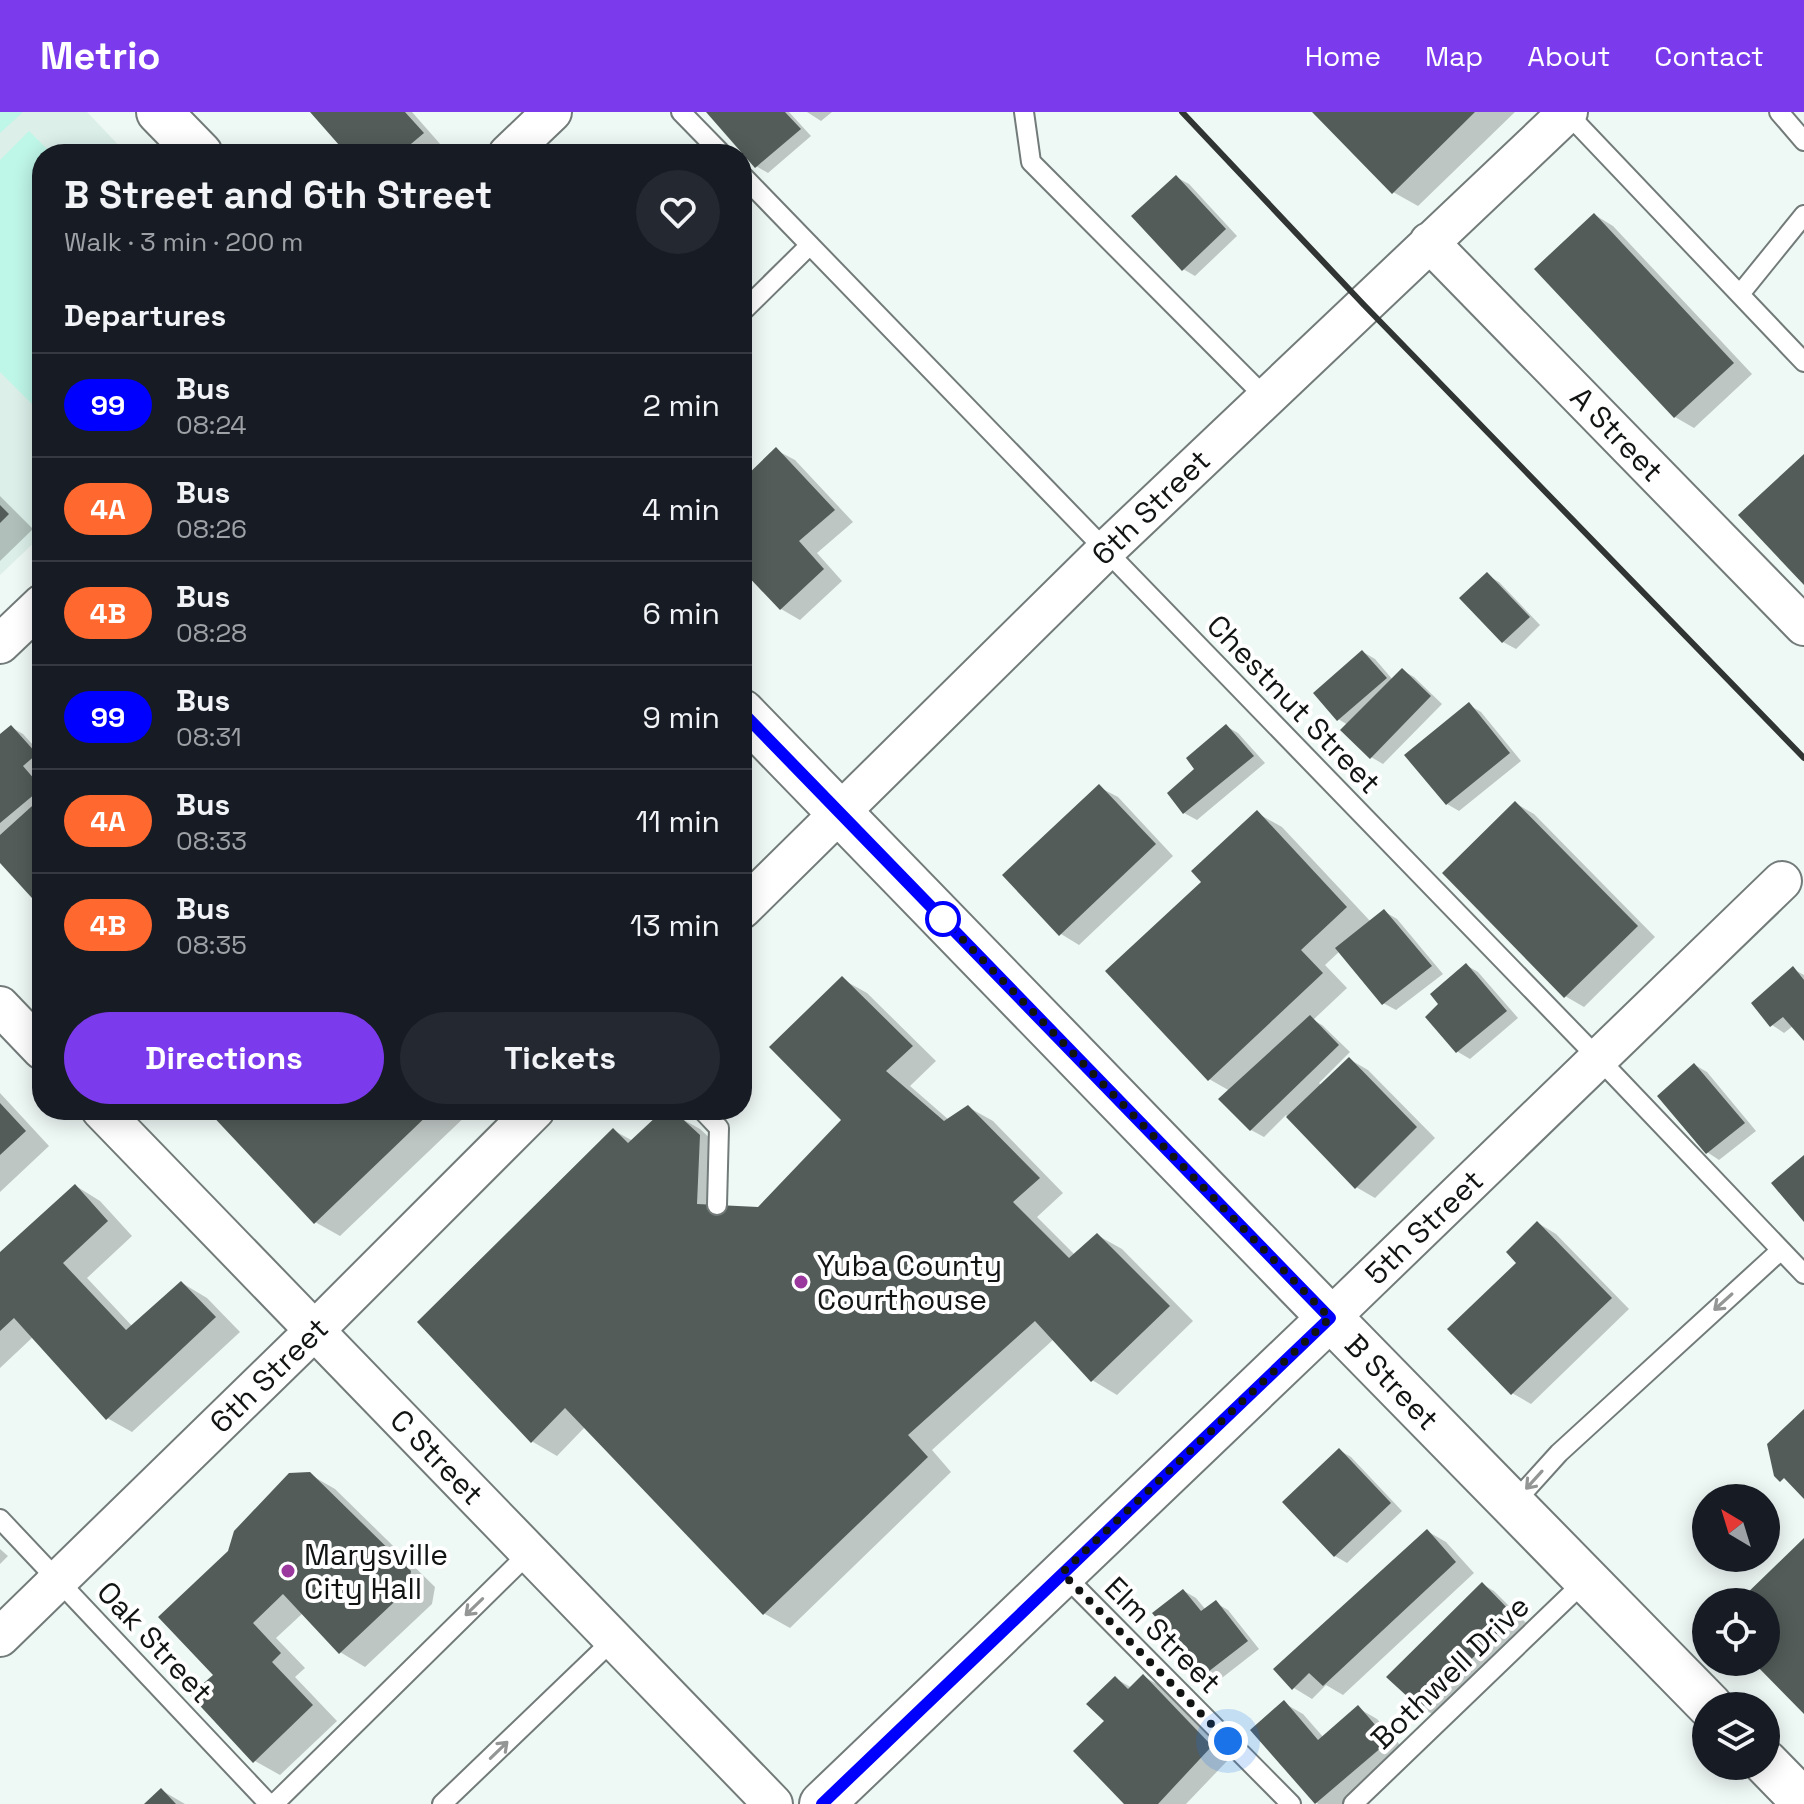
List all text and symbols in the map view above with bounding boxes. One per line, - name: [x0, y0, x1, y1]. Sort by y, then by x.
- text: Metrio: [40, 32, 161, 80]
- text: Home: [1305, 38, 1381, 74]
- text: Map: [1425, 38, 1483, 74]
- text: About: [1527, 38, 1610, 74]
- text: Contact: [1654, 38, 1764, 74]
- button: heart: [636, 170, 720, 254]
- text: B Street and 6th Street: [64, 171, 492, 219]
- text: Walk · 3 min · 200 m: [64, 225, 303, 259]
- text: Departures: [64, 296, 226, 335]
- text: Bus: [176, 369, 230, 408]
- street label: A Street: [1562, 378, 1672, 490]
- text: 2 min: [643, 386, 720, 425]
- text: 99: [91, 387, 125, 423]
- text: 08:24: [176, 408, 247, 442]
- street label: 6th Street: [1084, 441, 1218, 573]
- text: Bus: [176, 473, 230, 512]
- text: 4 min: [642, 490, 720, 529]
- text: 4A: [90, 491, 126, 527]
- text: 08:26: [176, 512, 247, 546]
- text: Bus: [176, 577, 230, 616]
- text: 6 min: [642, 594, 720, 633]
- text: 4B: [90, 595, 126, 631]
- street label: Chestnut Street: [1199, 606, 1389, 802]
- text: 08:28: [176, 616, 247, 650]
- text: Bus: [176, 681, 230, 720]
- text: 9 min: [642, 698, 720, 737]
- text: 99: [91, 699, 125, 735]
- text: 08:31: [176, 720, 242, 754]
- text: Bus: [176, 785, 230, 824]
- text: 11 min: [636, 802, 720, 841]
- text: 4A: [90, 803, 126, 839]
- text: 08:33: [176, 824, 247, 858]
- text: Bus: [176, 889, 230, 928]
- unlabelled marker: [926, 902, 960, 936]
- text: 13 min: [630, 906, 720, 945]
- text: 4B: [90, 907, 126, 943]
- text: 08:35: [176, 928, 247, 962]
- button: Directions: [64, 1012, 384, 1104]
- button: Tickets: [400, 1012, 720, 1104]
- street label: 5th Street: [1357, 1161, 1491, 1293]
- place label: Yuba County Courthouse: [817, 1246, 1002, 1319]
- marker: Yuba County Courthouse: [792, 1273, 810, 1291]
- one-way arrow: [1714, 1293, 1734, 1311]
- street label: 6th Street: [202, 1309, 336, 1441]
- street label: B Street: [1337, 1326, 1447, 1438]
- street label: C Street: [382, 1401, 492, 1513]
- one-way arrow: [1526, 1470, 1544, 1490]
- north arrow: [1692, 1484, 1780, 1572]
- map controls: [1692, 1484, 1780, 1780]
- place label: Marysville City Hall: [304, 1535, 448, 1608]
- marker: Marysville City Hall: [279, 1562, 297, 1580]
- street label: Elm Street: [1096, 1568, 1230, 1702]
- street label: Oak Street: [89, 1573, 221, 1711]
- street label: Bothwell Drive: [1363, 1587, 1537, 1757]
- button: locate: [1692, 1588, 1780, 1676]
- one-way arrow: [465, 1597, 484, 1616]
- button: layers: [1692, 1692, 1780, 1780]
- your location: [1208, 1721, 1248, 1761]
- one-way arrow: [489, 1741, 508, 1760]

